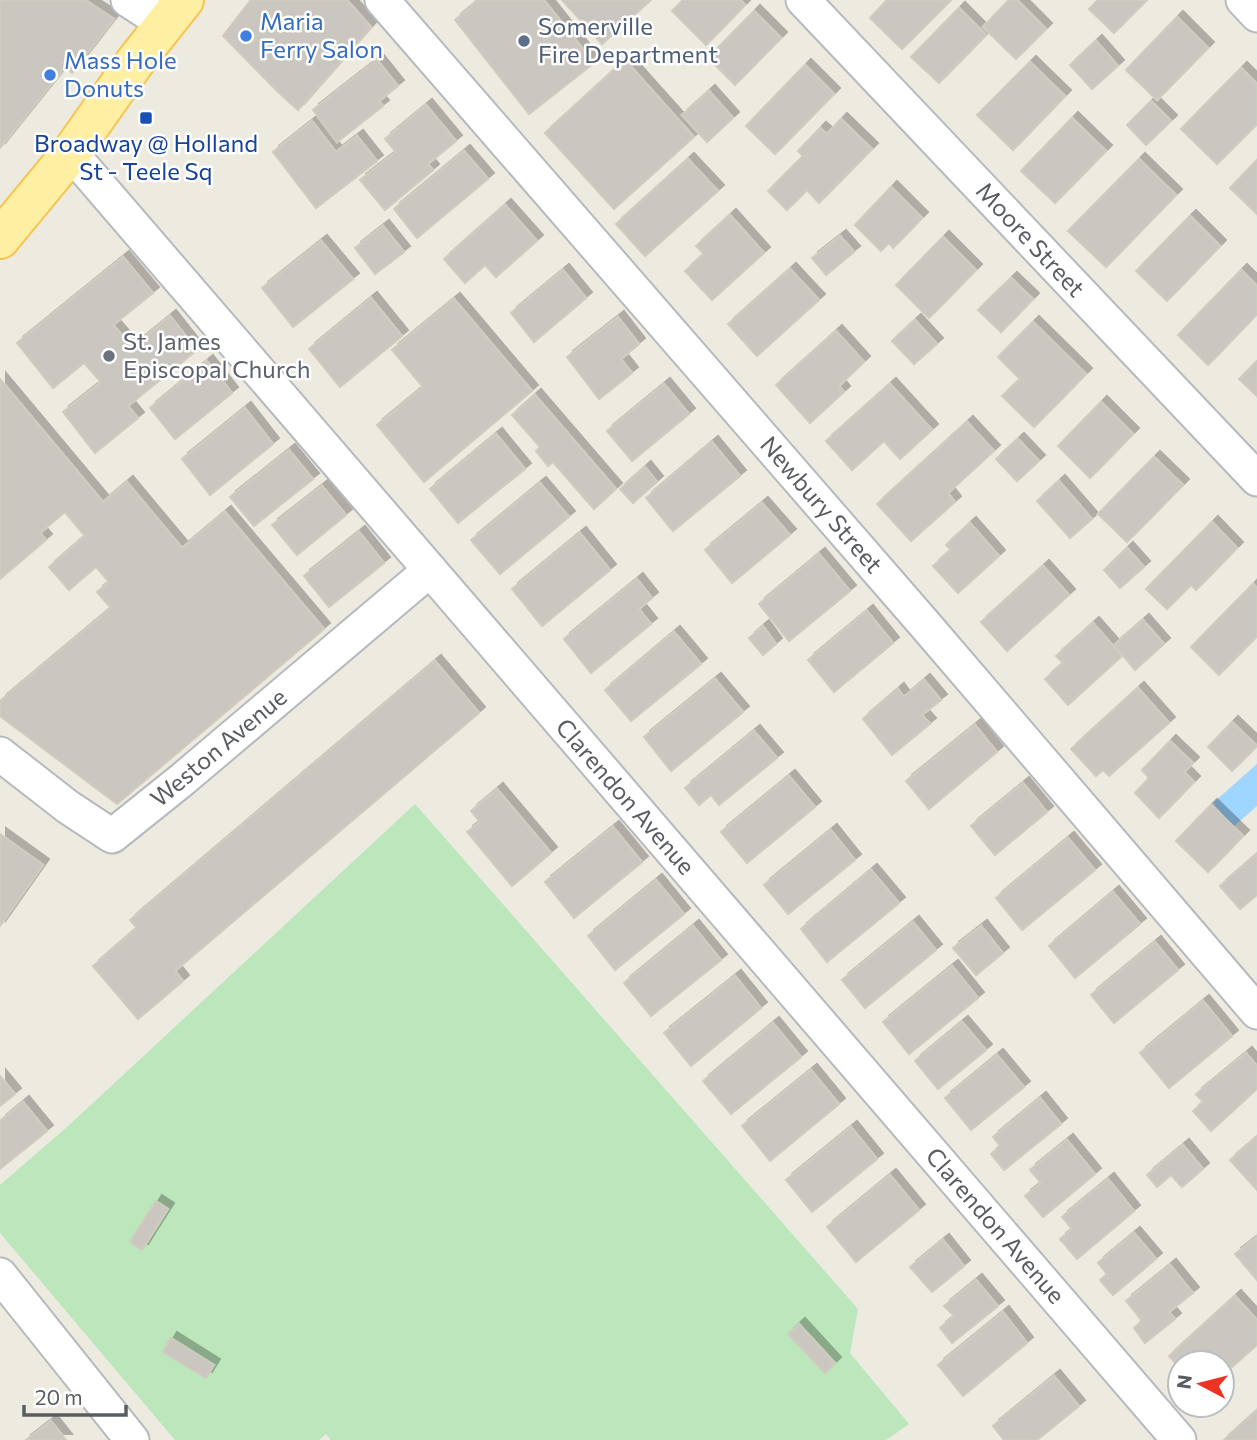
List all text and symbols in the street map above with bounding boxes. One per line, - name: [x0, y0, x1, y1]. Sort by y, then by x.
- place label: Maria Ferry Salon: [260, 6, 383, 63]
- place label: Somerville Fire Department: [538, 11, 718, 68]
- marker: Maria Ferry Salon: [238, 28, 254, 44]
- marker: Somerville Fire Department: [516, 33, 532, 49]
- place label: Mass Hole Donuts: [64, 45, 177, 102]
- marker: Mass Hole Donuts: [42, 67, 58, 83]
- marker: Broadway @ Holland St - Teele Sq: [138, 110, 154, 126]
- place label: Broadway @ Holland St - Teele Sq: [34, 128, 258, 185]
- street label: Moore Street: [971, 176, 1092, 302]
- place label: St. James Episcopal Church: [123, 326, 311, 383]
- marker: St. James Episcopal Church: [101, 348, 117, 364]
- street label: Newbury Street: [755, 430, 890, 578]
- street label: Weston Avenue: [144, 682, 292, 812]
- street label: Clarendon Avenue: [550, 712, 702, 880]
- street label: Clarendon Avenue: [920, 1141, 1072, 1309]
- north arrow: [1166, 1349, 1236, 1419]
- text: N: [1171, 1373, 1196, 1390]
- scale bar: [24, 1374, 126, 1418]
- text: 20 m: [35, 1384, 83, 1409]

